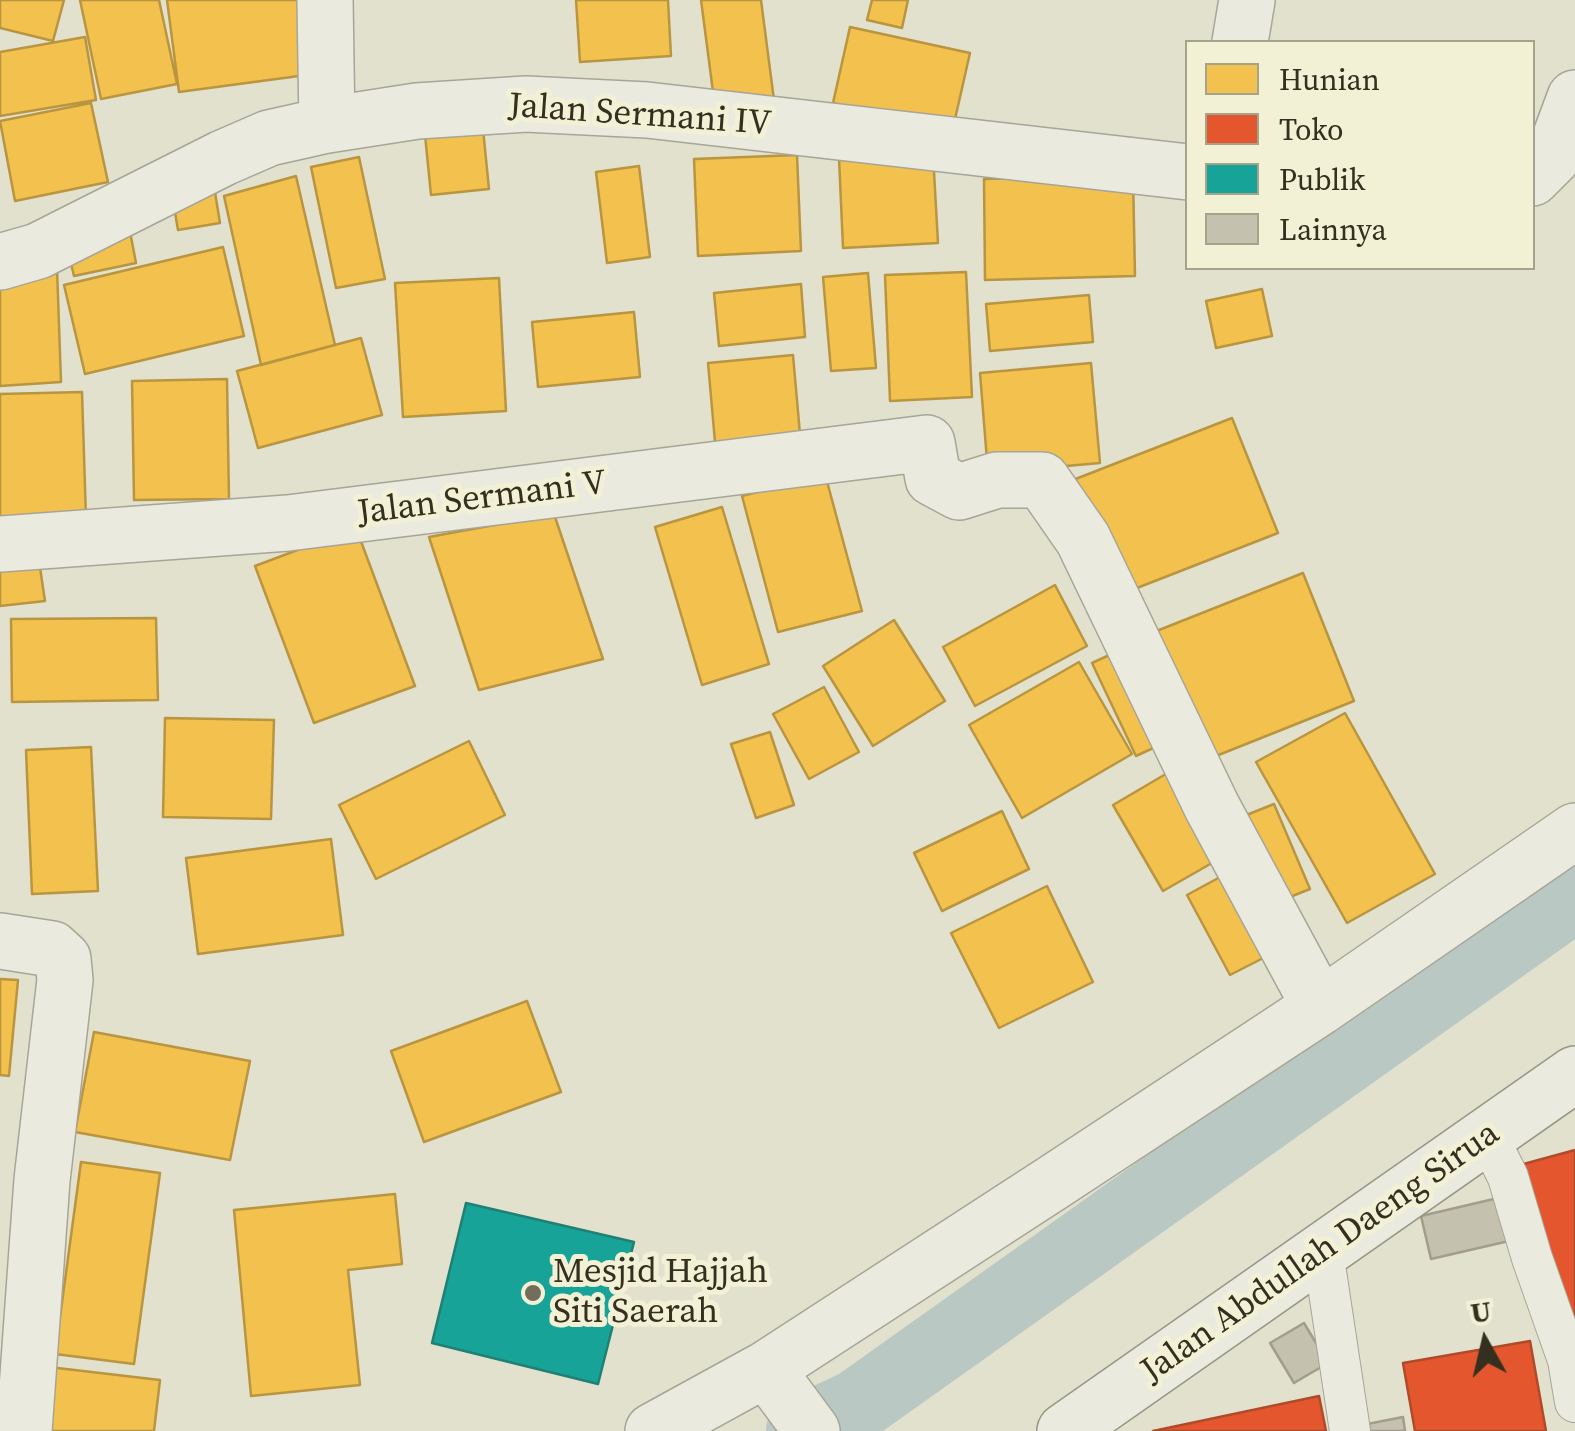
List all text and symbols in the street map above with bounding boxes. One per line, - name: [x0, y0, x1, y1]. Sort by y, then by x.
- legend: [1185, 40, 1535, 270]
- text: Hunian: [1279, 59, 1380, 100]
- street label: Jalan Sermani IV: [507, 86, 773, 146]
- text: Toko: [1279, 109, 1343, 150]
- text: Publik: [1279, 159, 1365, 200]
- text: Lainnya: [1279, 209, 1387, 250]
- street label: Jalan Sermani V: [355, 463, 609, 535]
- street label: Jalan Abdullah Daeng Sirua: [1134, 1113, 1508, 1393]
- place label: Mesjid Hajjah Siti Saerah: [553, 1252, 768, 1334]
- marker: Mesjid Hajjah Siti Saerah: [522, 1282, 544, 1304]
- north arrow: [1435, 1291, 1535, 1391]
- text: U: [1468, 1291, 1494, 1332]

